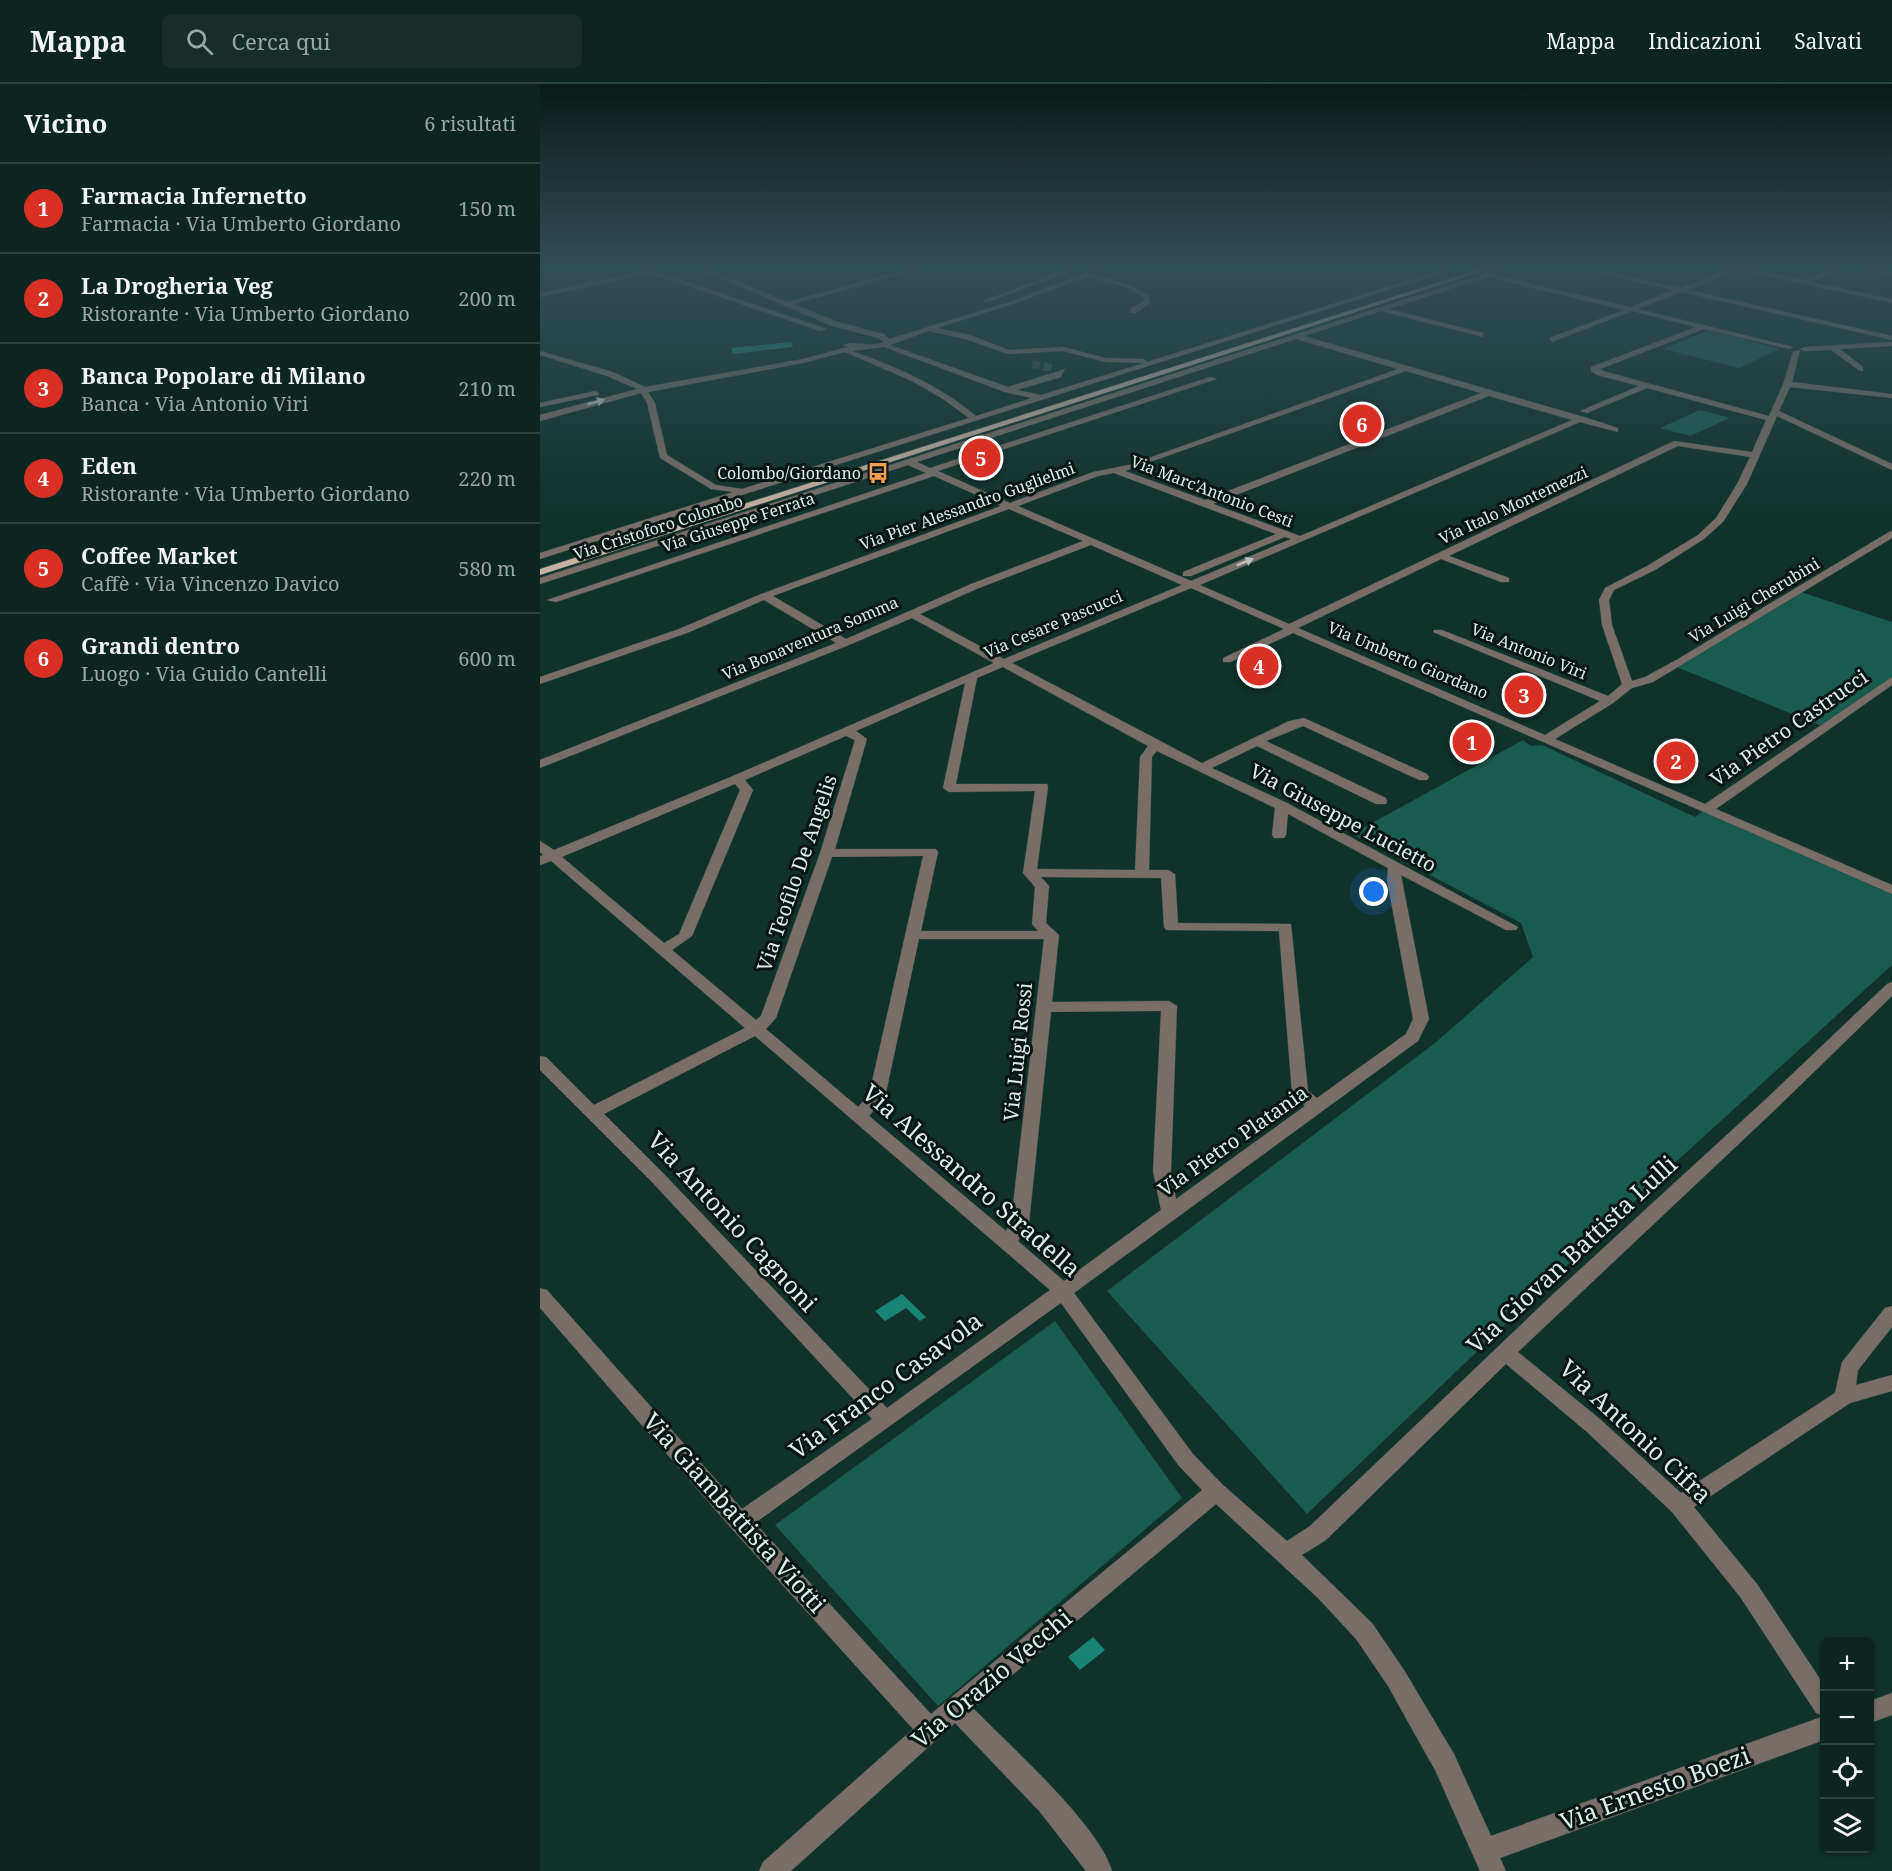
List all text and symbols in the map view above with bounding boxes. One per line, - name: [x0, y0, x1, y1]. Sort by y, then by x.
- search box: [162, 14, 582, 68]
- text: Mappa: [30, 22, 126, 60]
- icon: search: [183, 25, 216, 58]
- text: Cerca qui: [231, 26, 330, 56]
- text: Mappa: [1546, 27, 1615, 55]
- text: Indicazioni: [1648, 27, 1761, 55]
- text: Salvati: [1794, 27, 1862, 55]
- text: Vicino: [24, 105, 107, 141]
- text: 6 risultati: [424, 110, 516, 137]
- text: Farmacia Infernetto: [81, 180, 307, 210]
- text: 1: [38, 195, 49, 222]
- text: 150 m: [458, 195, 516, 222]
- text: Farmacia · Via Umberto Giordano: [81, 210, 401, 237]
- text: La Drogheria Veg: [81, 270, 273, 300]
- text: 2: [38, 285, 49, 312]
- text: 200 m: [458, 285, 516, 312]
- text: Ristorante · Via Umberto Giordano: [81, 300, 410, 327]
- text: Banca Popolare di Milano: [81, 360, 366, 390]
- text: 3: [38, 375, 49, 402]
- text: 210 m: [458, 375, 516, 402]
- text: Banca · Via Antonio Viri: [81, 390, 308, 417]
- one-way arrow: [587, 397, 605, 406]
- pin: 6: [1342, 402, 1382, 446]
- pin: 5: [962, 436, 1000, 481]
- text: Eden: [81, 450, 137, 480]
- street label: Via Marc'Antonio Cesti: [1128, 450, 1296, 532]
- street label: Via Pier Alessandro Guglielmi: [856, 457, 1078, 555]
- bus stop icon: Colombo/Giordano: [866, 461, 890, 485]
- street label: Via Italo Montemezzi: [1435, 461, 1591, 549]
- place label: Colombo/Giordano: [717, 462, 861, 484]
- text: 4: [38, 465, 49, 492]
- text: 220 m: [458, 465, 516, 492]
- text: Ristorante · Via Umberto Giordano: [81, 480, 410, 507]
- street label: Via Giuseppe Ferrata: [659, 487, 817, 557]
- street label: Via Cristoforo Colombo: [570, 489, 746, 565]
- text: Coffee Market: [81, 540, 238, 570]
- street label: Via Luigi Cherubini: [1685, 552, 1823, 648]
- text: 5: [38, 555, 49, 582]
- text: 580 m: [458, 555, 516, 582]
- one-way arrow: [1236, 557, 1254, 566]
- text: Caffè · Via Vincenzo Davico: [81, 570, 340, 597]
- street label: Via Cesare Pascucci: [980, 585, 1126, 663]
- street label: Via Bonaventura Somma: [718, 591, 902, 685]
- street label: Via Umberto Giordano: [1324, 616, 1492, 704]
- street label: Via Antonio Viri: [1468, 618, 1590, 684]
- text: Grandi dentro: [81, 630, 240, 660]
- pin: 4: [1240, 644, 1278, 688]
- text: 6: [38, 645, 49, 672]
- text: 600 m: [458, 645, 516, 672]
- text: Luogo · Via Guido Cantelli: [81, 660, 327, 687]
- street label: Via Pietro Castrucci: [1705, 663, 1873, 792]
- pin: 3: [1504, 672, 1544, 718]
- pin: 1: [1452, 720, 1492, 764]
- pin: 2: [1656, 738, 1696, 784]
- street label: Via Giuseppe Lucietto: [1245, 757, 1441, 878]
- street label: Via Teofilo De Angelis: [750, 771, 843, 975]
- your location: [1359, 877, 1388, 906]
- street label: Via Luigi Rossi: [997, 981, 1038, 1123]
- street label: Via Alessandro Stradella: [856, 1076, 1088, 1284]
- street label: Via Pietro Platania: [1152, 1079, 1313, 1202]
- street label: Via Antonio Cagnoni: [641, 1124, 826, 1318]
- street label: Via Giovan Battista Lulli: [1458, 1147, 1684, 1360]
- street label: Via Franco Casavola: [782, 1304, 988, 1466]
- street label: Via Antonio Cifra: [1553, 1352, 1719, 1510]
- street label: Via Giambattista Viotti: [636, 1405, 834, 1619]
- street label: Via Orazio Vecchi: [904, 1601, 1078, 1755]
- map controls: [1820, 1637, 1874, 1853]
- button: +: [1820, 1637, 1874, 1691]
- button: −: [1820, 1691, 1874, 1745]
- street label: Via Ernesto Boezi: [1555, 1738, 1754, 1837]
- button: locate: [1820, 1745, 1874, 1799]
- button: layers: [1820, 1799, 1874, 1853]

